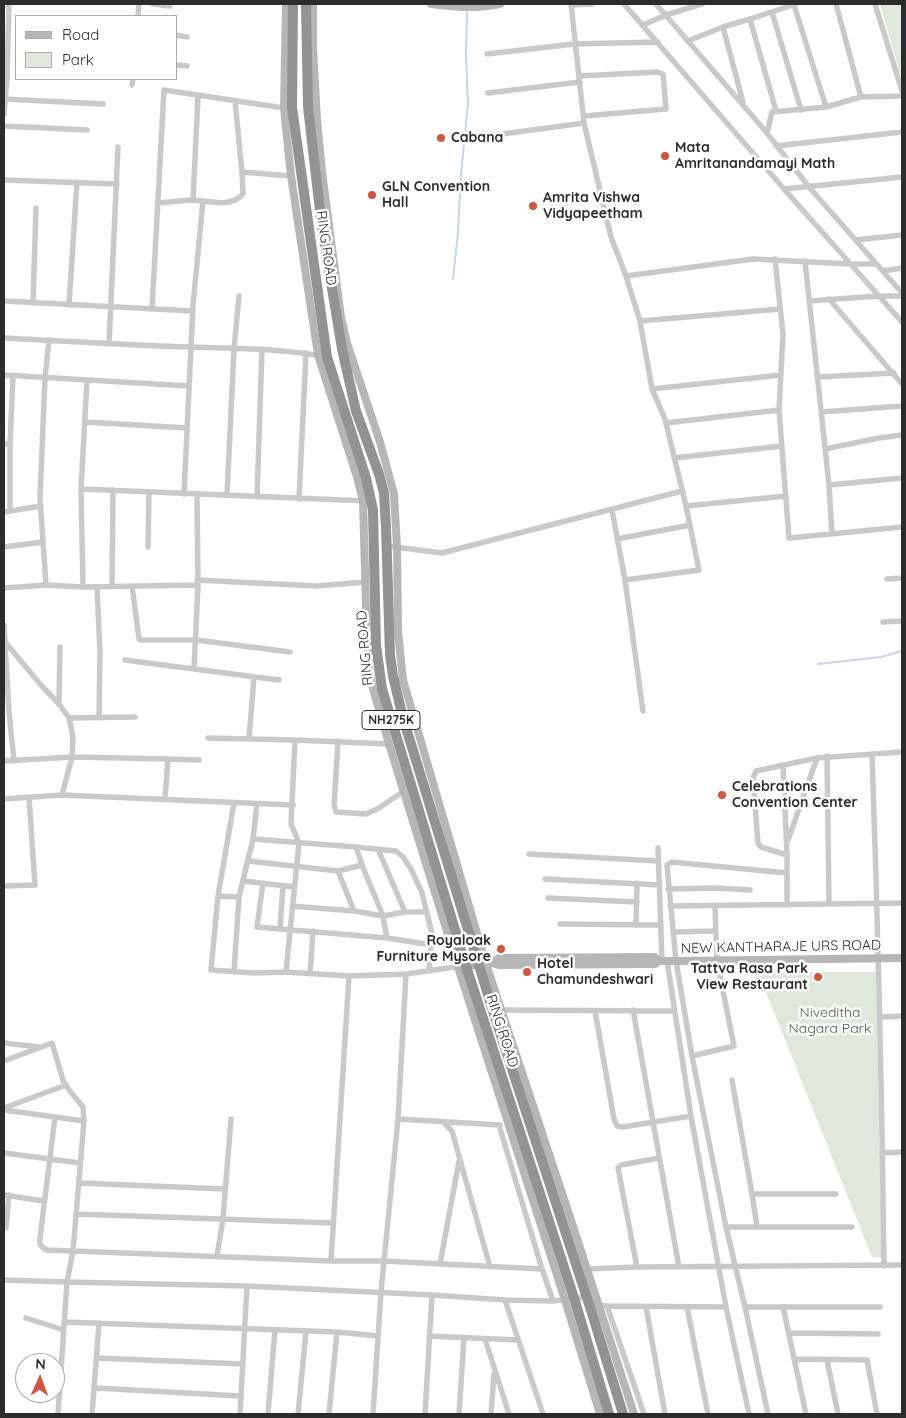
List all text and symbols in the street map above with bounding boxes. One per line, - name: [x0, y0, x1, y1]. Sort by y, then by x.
- legend: [15, 15, 178, 80]
- text: Road: [62, 25, 99, 44]
- text: Park: [62, 50, 94, 69]
- place label: Cabana: [451, 130, 503, 146]
- marker: Cabana: [435, 132, 447, 144]
- place label: Mata Amritanandamayi Math: [675, 140, 835, 172]
- marker: Mata Amritanandamayi Math: [659, 150, 671, 162]
- place label: GLN Convention Hall: [382, 179, 490, 212]
- marker: GLN Convention Hall: [366, 189, 378, 201]
- place label: Amrita Vishwa Vidyapeetham: [543, 190, 643, 222]
- marker: Amrita Vishwa Vidyapeetham: [527, 200, 539, 212]
- street label: RING ROAD: [312, 209, 340, 287]
- street label: RING ROAD: [353, 610, 377, 686]
- road number: NH275K: [362, 710, 420, 730]
- place label: Celebrations Convention Center: [732, 779, 858, 812]
- marker: Celebrations Convention Center: [716, 789, 728, 801]
- place label: Royaloak Furniture Mysore: [376, 933, 491, 966]
- street label: NEW KANTHARAJE URS ROAD: [681, 937, 881, 957]
- marker: Royaloak Furniture Mysore: [495, 943, 507, 955]
- place label: Hotel Chamundeshwari: [537, 956, 653, 989]
- place label: Tattva Rasa Park View Restaurant: [691, 961, 808, 994]
- marker: Hotel Chamundeshwari: [521, 966, 533, 978]
- marker: Tattva Rasa Park View Restaurant: [812, 971, 824, 983]
- street label: RING ROAD: [482, 992, 522, 1070]
- park label: Niveditha Nagara Park: [789, 1005, 871, 1038]
- north arrow: [15, 1353, 65, 1403]
- text: N: [35, 1355, 46, 1373]

